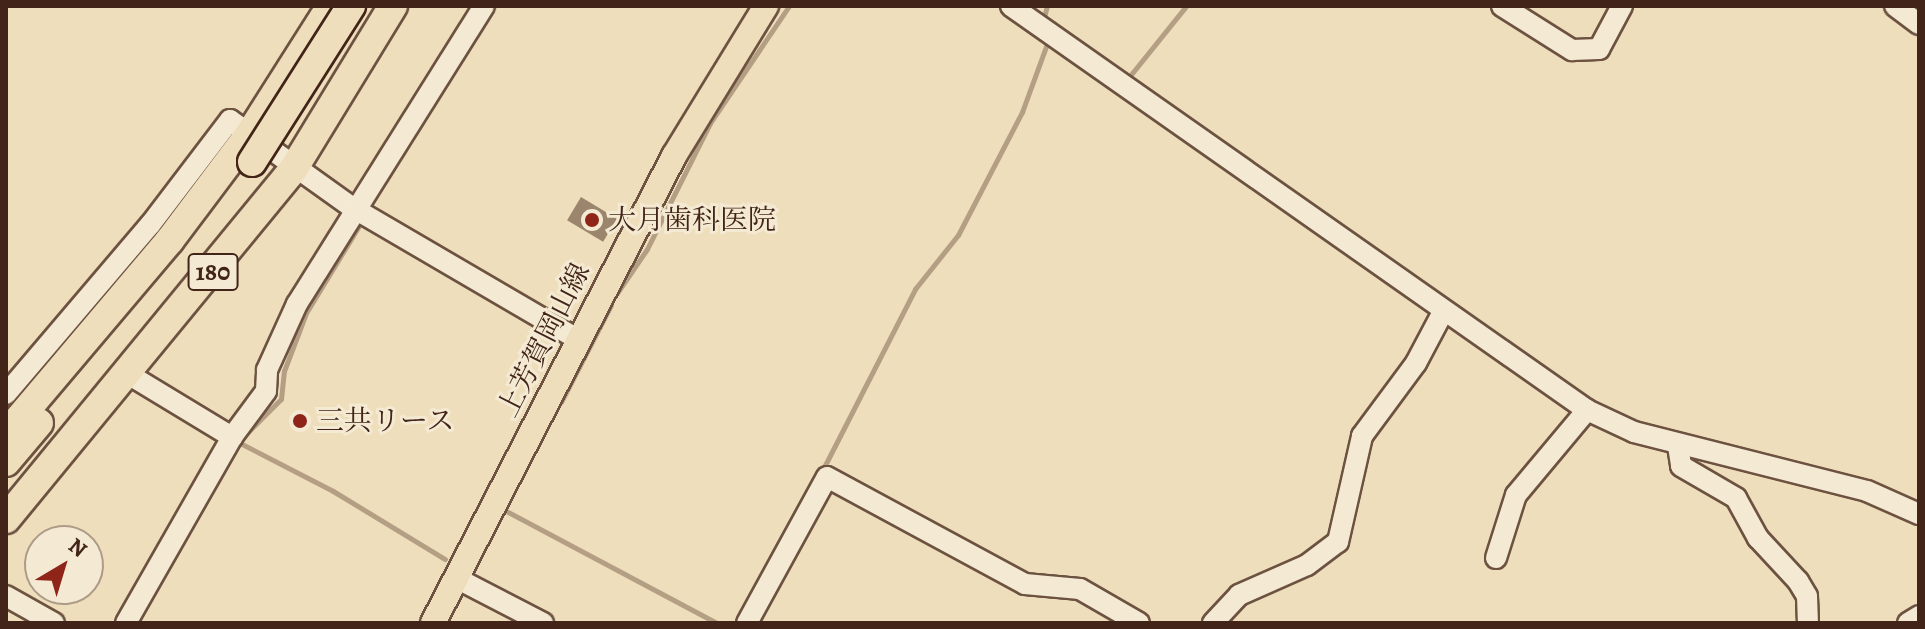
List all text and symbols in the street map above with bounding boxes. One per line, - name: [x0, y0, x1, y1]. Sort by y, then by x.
- place label: 大月歯科医院: [608, 203, 776, 237]
- marker: 大月歯科医院: [583, 211, 601, 229]
- road number: 180: [187, 250, 239, 294]
- street label: 上芳賀岡山線: [491, 258, 597, 422]
- place label: 三共リース: [316, 404, 456, 438]
- marker: 三共リース: [291, 412, 309, 430]
- north arrow: [24, 525, 104, 605]
- text: N: [62, 531, 93, 564]

